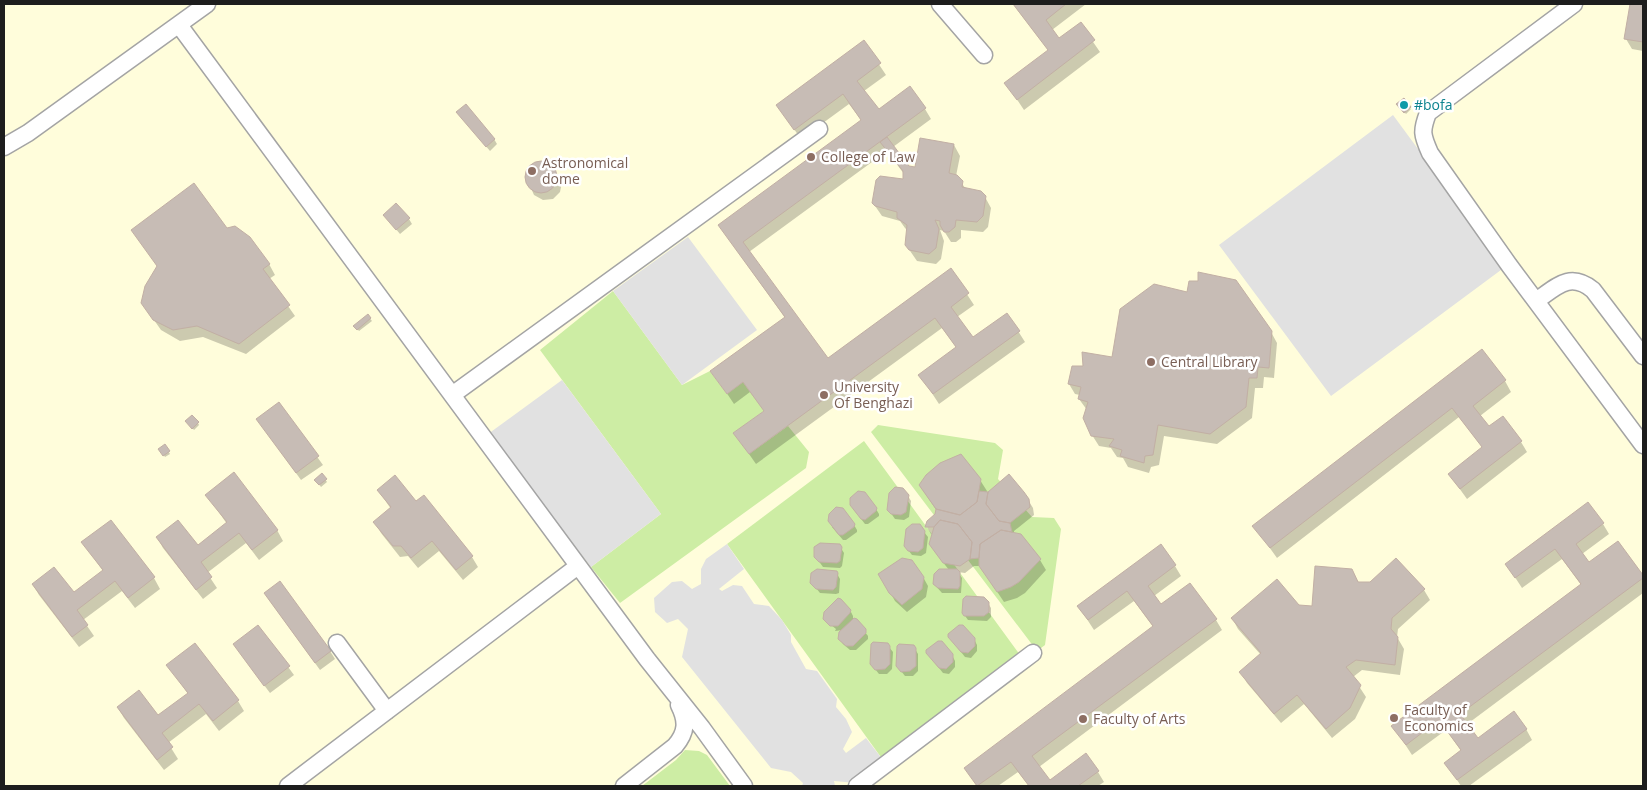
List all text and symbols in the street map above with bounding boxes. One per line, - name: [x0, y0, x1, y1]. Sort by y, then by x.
- place label: #bofa: [1414, 95, 1453, 114]
- marker: #bofa: [1398, 99, 1410, 111]
- place label: College of Law: [821, 147, 915, 166]
- marker: College of Law: [805, 151, 817, 163]
- place label: Astronomical dome: [542, 153, 628, 188]
- marker: Astronomical dome: [526, 165, 538, 177]
- place label: Central Library: [1161, 352, 1259, 371]
- marker: Central Library: [1145, 356, 1157, 368]
- place label: University Of Benghazi: [834, 377, 913, 412]
- marker: University Of Benghazi: [818, 389, 830, 401]
- place label: Faculty of Economics: [1404, 700, 1474, 735]
- place label: Faculty of Arts: [1093, 709, 1186, 728]
- marker: Faculty of Economics: [1388, 712, 1400, 724]
- marker: Faculty of Arts: [1077, 713, 1089, 725]

